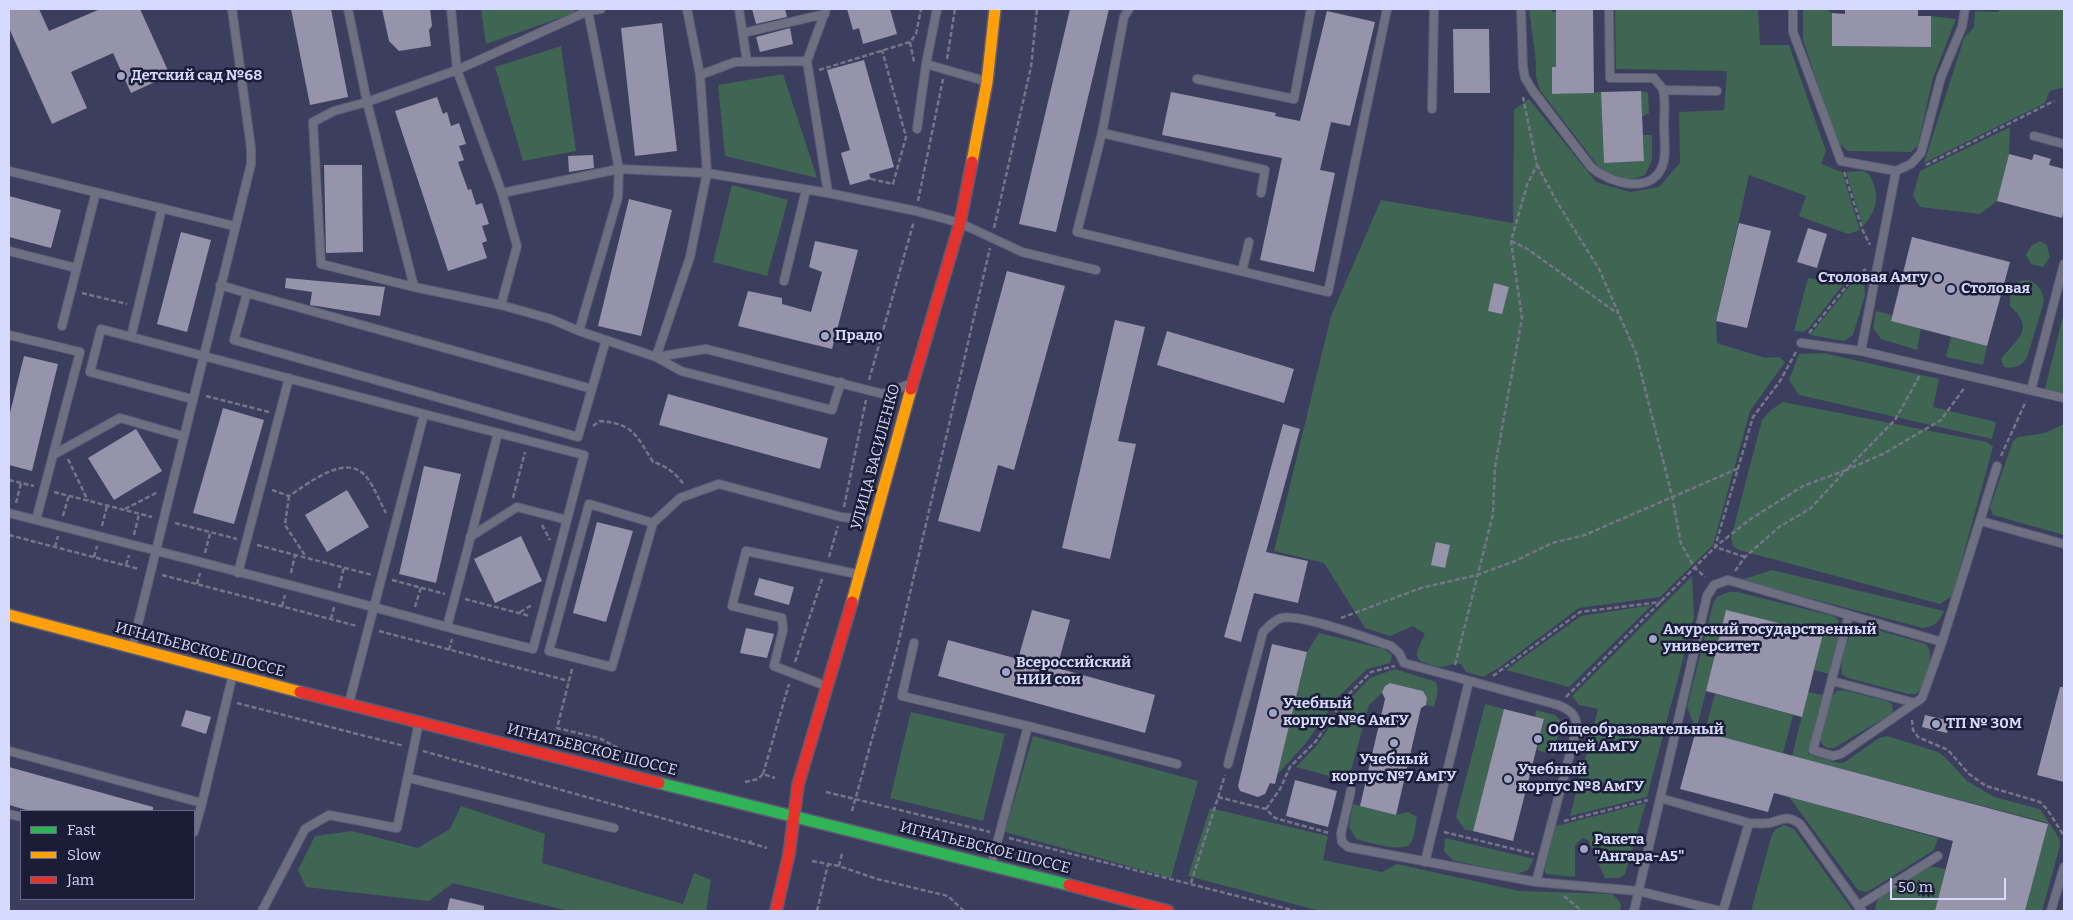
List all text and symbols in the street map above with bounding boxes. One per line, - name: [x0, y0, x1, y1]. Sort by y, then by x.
- place label: Детский сад №68: [131, 67, 262, 85]
- marker: Детский сад №68: [115, 70, 127, 82]
- place label: Столовая Амгу: [1818, 269, 1928, 287]
- marker: Столовая Амгу: [1932, 272, 1944, 284]
- place label: Столовая: [1961, 280, 2030, 298]
- marker: Столовая: [1945, 283, 1957, 295]
- place label: Прадо: [835, 327, 882, 345]
- marker: Прадо: [819, 330, 831, 342]
- street label: УЛИЦА ВАСИЛЕНКО: [848, 382, 904, 532]
- street label: ИГНАТЬЕВСКОЕ ШОССЕ: [113, 619, 287, 681]
- place label: Амурский государственный университет: [1663, 621, 1877, 656]
- marker: Амурский государственный университет: [1647, 633, 1659, 645]
- place label: Всероссийский НИИ сои: [1016, 654, 1131, 689]
- marker: Всероссийский НИИ сои: [1000, 666, 1012, 678]
- place label: Учебный корпус №6 АмГУ: [1283, 695, 1409, 730]
- marker: Учебный корпус №6 АмГУ: [1267, 707, 1279, 719]
- place label: ТП № 30М: [1946, 715, 2022, 733]
- marker: ТП № 30М: [1930, 718, 1942, 730]
- street label: ИГНАТЬЕВСКОЕ ШОССЕ: [505, 720, 679, 780]
- place label: Общеобразовательный лицей АмГУ: [1548, 721, 1724, 756]
- marker: Общеобразовательный лицей АмГУ: [1532, 733, 1544, 745]
- marker: Учебный корпус №7 АмГУ: [1388, 737, 1400, 749]
- place label: Учебный корпус №7 АмГУ: [1331, 751, 1457, 786]
- place label: Учебный корпус №8 АмГУ: [1518, 761, 1644, 796]
- marker: Учебный корпус №8 АмГУ: [1502, 773, 1514, 785]
- legend: [20, 810, 195, 900]
- street label: ИГНАТЬЕВСКОЕ ШОССЕ: [898, 818, 1072, 878]
- text: Fast: [67, 821, 96, 839]
- place label: Ракета "Ангара-А5": [1594, 831, 1685, 866]
- marker: Ракета "Ангара-А5": [1578, 843, 1590, 855]
- text: Slow: [67, 846, 101, 864]
- scale bar: [1893, 868, 2009, 900]
- text: Jam: [67, 871, 94, 889]
- text: 50 m: [1898, 878, 1933, 896]

